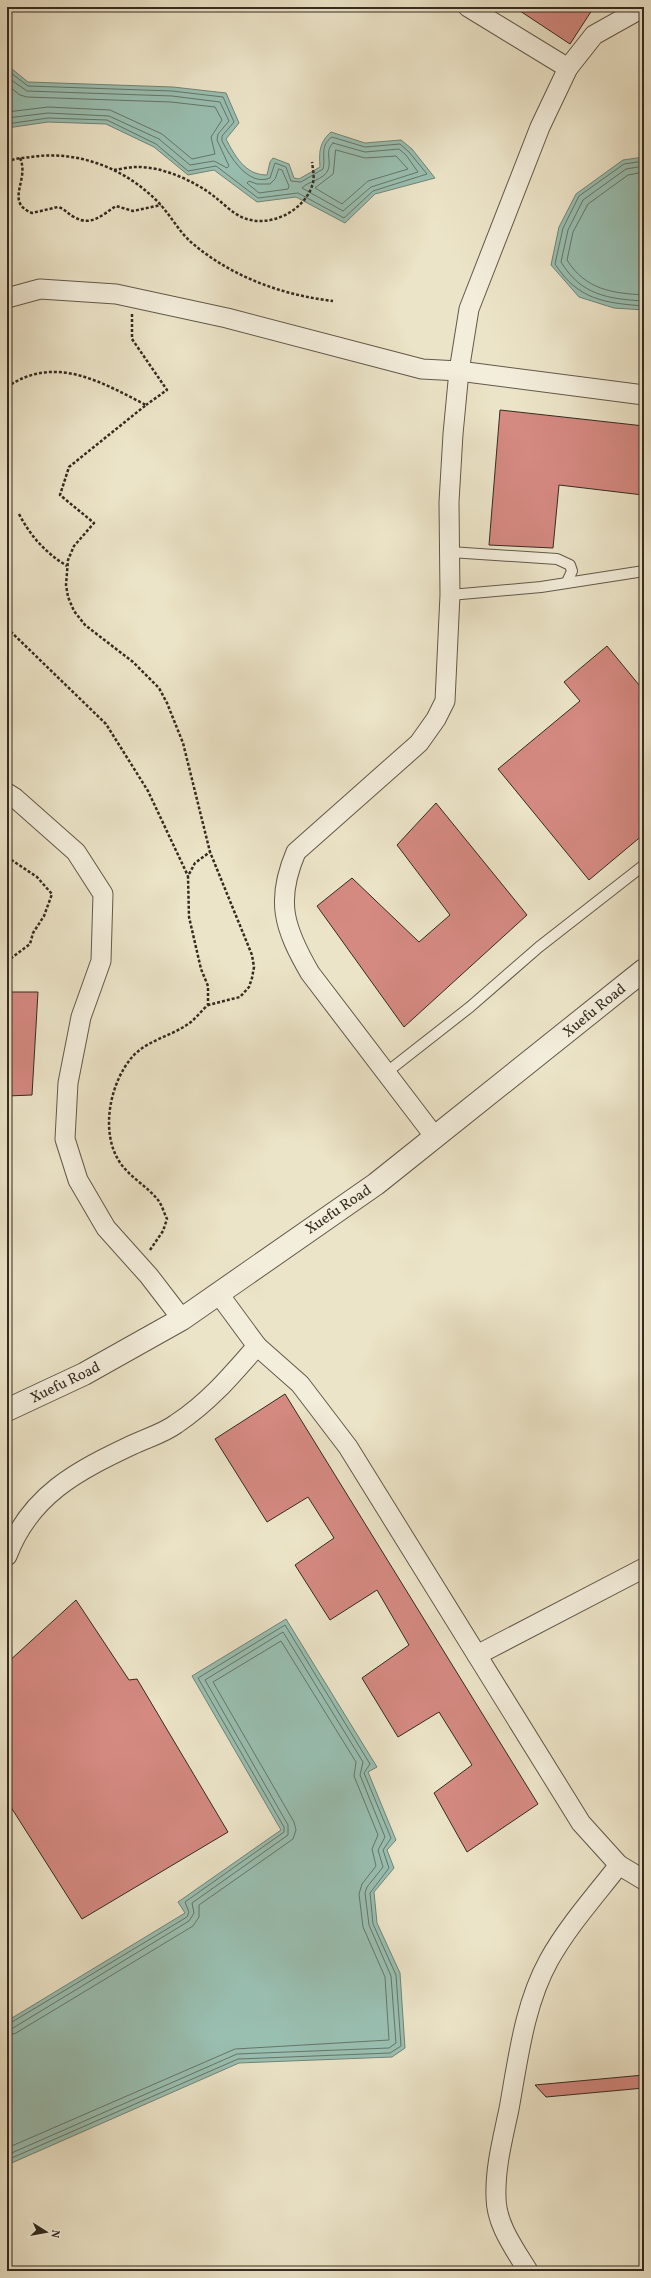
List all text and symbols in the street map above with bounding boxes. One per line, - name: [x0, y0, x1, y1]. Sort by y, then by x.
- street label: Xuefu Road: [559, 979, 631, 1043]
- street label: Xuefu Road: [302, 1180, 376, 1240]
- street label: Xuefu Road: [27, 1357, 104, 1409]
- north arrow: [26, 2212, 66, 2252]
- text: N: [46, 2228, 62, 2239]

